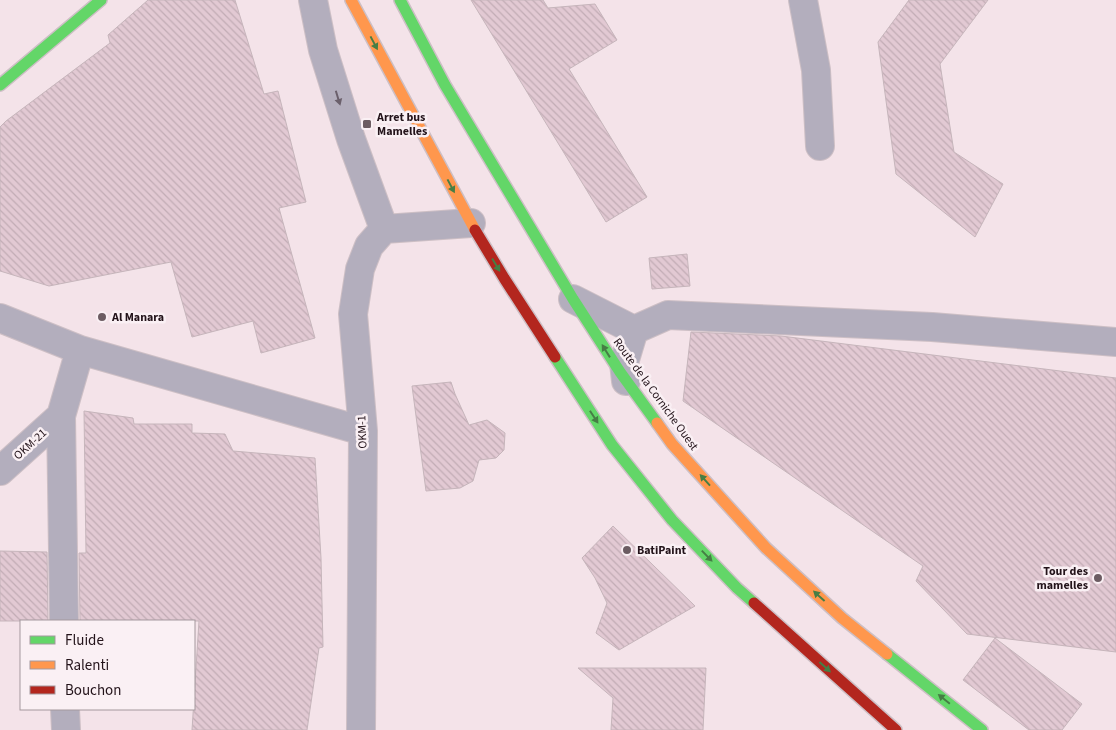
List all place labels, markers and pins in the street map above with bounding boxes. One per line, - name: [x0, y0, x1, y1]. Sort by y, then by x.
- place label: Arret bus Mamelles: [376, 109, 427, 140]
- marker: Arret bus Mamelles: [361, 118, 373, 130]
- place label: Al Manara: [111, 309, 164, 326]
- marker: Al Manara: [96, 311, 108, 323]
- place label: BatiPaint: [637, 542, 687, 559]
- marker: BatiPaint: [621, 544, 633, 556]
- place label: Tour des mamelles: [1036, 563, 1088, 594]
- marker: Tour des mamelles: [1092, 572, 1104, 584]

